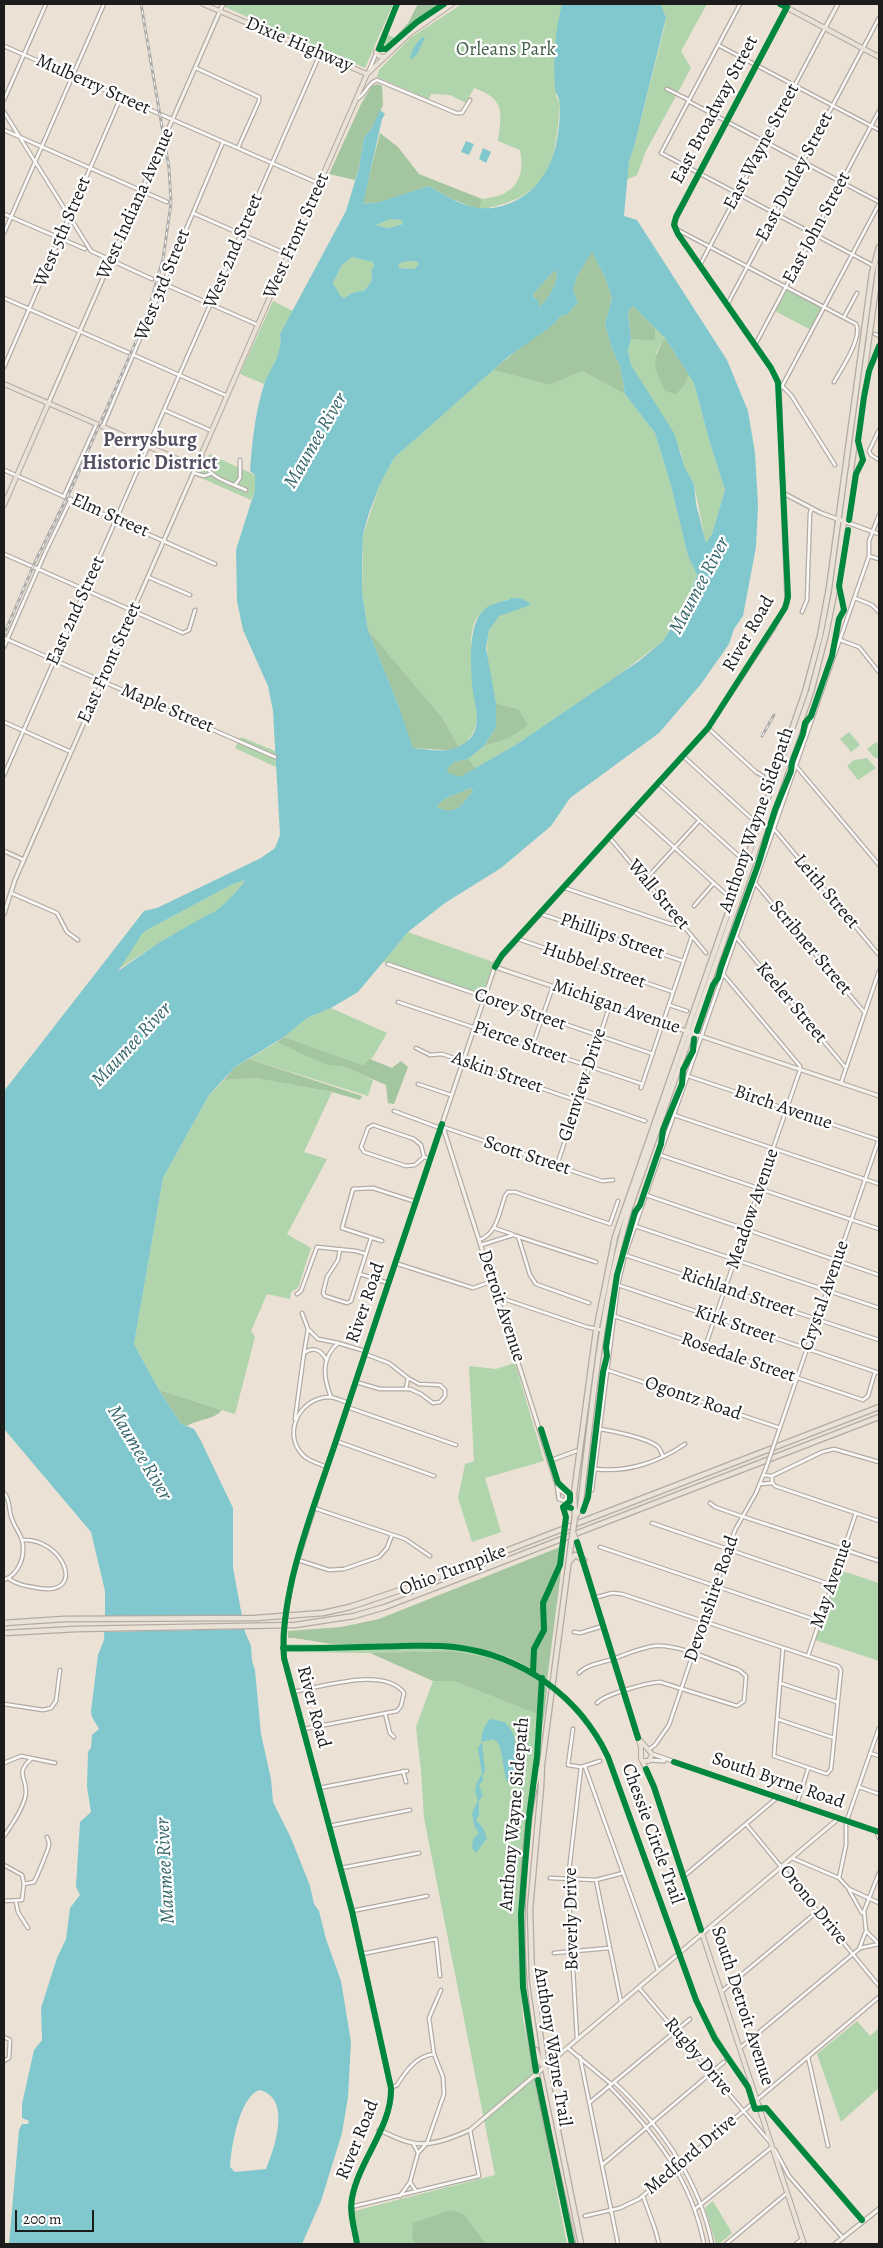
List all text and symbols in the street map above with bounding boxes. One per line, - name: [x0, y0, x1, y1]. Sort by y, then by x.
- street label: Dixie Highway: [242, 12, 356, 78]
- street label: East Broadway Street: [666, 32, 764, 188]
- park label: Orleans Park: [456, 39, 556, 61]
- street label: Mulberry Street: [32, 50, 154, 120]
- street label: East Wayne Street: [719, 80, 805, 214]
- street label: East Dudley Street: [751, 108, 839, 246]
- street label: West Indiana Avenue: [92, 125, 180, 283]
- street label: East John Street: [778, 168, 856, 288]
- street label: West Front Street: [259, 169, 335, 303]
- street label: West 5th Street: [30, 173, 96, 291]
- street label: West 2nd Street: [200, 190, 268, 312]
- street label: West 3rd Street: [130, 226, 196, 344]
- water label: Maumee River: [279, 389, 353, 493]
- district label: Perrysburg Historic District: [82, 429, 218, 476]
- street label: Elm Street: [68, 489, 152, 543]
- water label: Maumee River: [664, 533, 736, 639]
- street label: East 2nd Street: [42, 553, 110, 669]
- street label: River Road: [718, 592, 780, 676]
- street label: East Front Street: [73, 599, 147, 727]
- street label: Maple Street: [117, 679, 217, 739]
- street label: Anthony Wayne Sidepath: [715, 724, 799, 916]
- street label: Leith Street: [788, 850, 864, 934]
- street label: Wall Street: [622, 855, 694, 935]
- street label: Scribner Street: [764, 896, 856, 1000]
- street label: Phillips Street: [557, 909, 667, 965]
- street label: Hubbel Street: [539, 938, 649, 994]
- street label: Keeler Street: [750, 958, 832, 1048]
- street label: Michigan Avenue: [549, 974, 683, 1040]
- street label: Corey Street: [471, 984, 569, 1036]
- water label: Maumee River: [87, 998, 177, 1092]
- street label: Pierce Street: [470, 1016, 570, 1070]
- street label: Glenview Drive: [554, 1025, 612, 1145]
- street label: Askin Street: [449, 1047, 545, 1099]
- street label: Birch Avenue: [731, 1081, 835, 1135]
- street label: Scott Street: [481, 1131, 573, 1181]
- street label: Meadow Avenue: [722, 1146, 784, 1272]
- street label: Crystal Avenue: [795, 1238, 855, 1354]
- street label: Detroit Avenue: [472, 1247, 530, 1365]
- street label: River Road: [342, 1260, 390, 1346]
- street label: Richland Street: [678, 1263, 798, 1323]
- street label: Kirk Street: [691, 1300, 779, 1350]
- street label: Rosedale Street: [678, 1328, 798, 1388]
- street label: Ogontz Road: [642, 1372, 744, 1426]
- water label: Maumee River: [101, 1401, 177, 1505]
- street label: Devonshire Road: [680, 1533, 744, 1665]
- street label: May Avenue: [806, 1536, 858, 1632]
- street label: Ohio Turnpike: [396, 1540, 510, 1602]
- street label: River Road: [291, 1663, 335, 1751]
- street label: Anthony Wayne Sidepath: [495, 1716, 535, 1912]
- street label: South Byrne Road: [709, 1748, 847, 1814]
- street label: Chessie Circle Trail: [616, 1761, 688, 1907]
- water label: Maumee River: [151, 1817, 181, 1925]
- street label: Orono Drive: [774, 1861, 852, 1949]
- street label: Beverly Drive: [560, 1867, 584, 1971]
- street label: South Detroit Avenue: [705, 1923, 779, 2089]
- street label: Anthony Wayne Trail: [528, 1966, 576, 2128]
- street label: Rugby Drive: [659, 2013, 737, 2101]
- street label: River Road: [332, 2097, 384, 2183]
- street label: Medford Drive: [640, 2110, 742, 2200]
- scale bar: [18, 2200, 96, 2232]
- text: 200 m: [23, 2209, 62, 2229]

